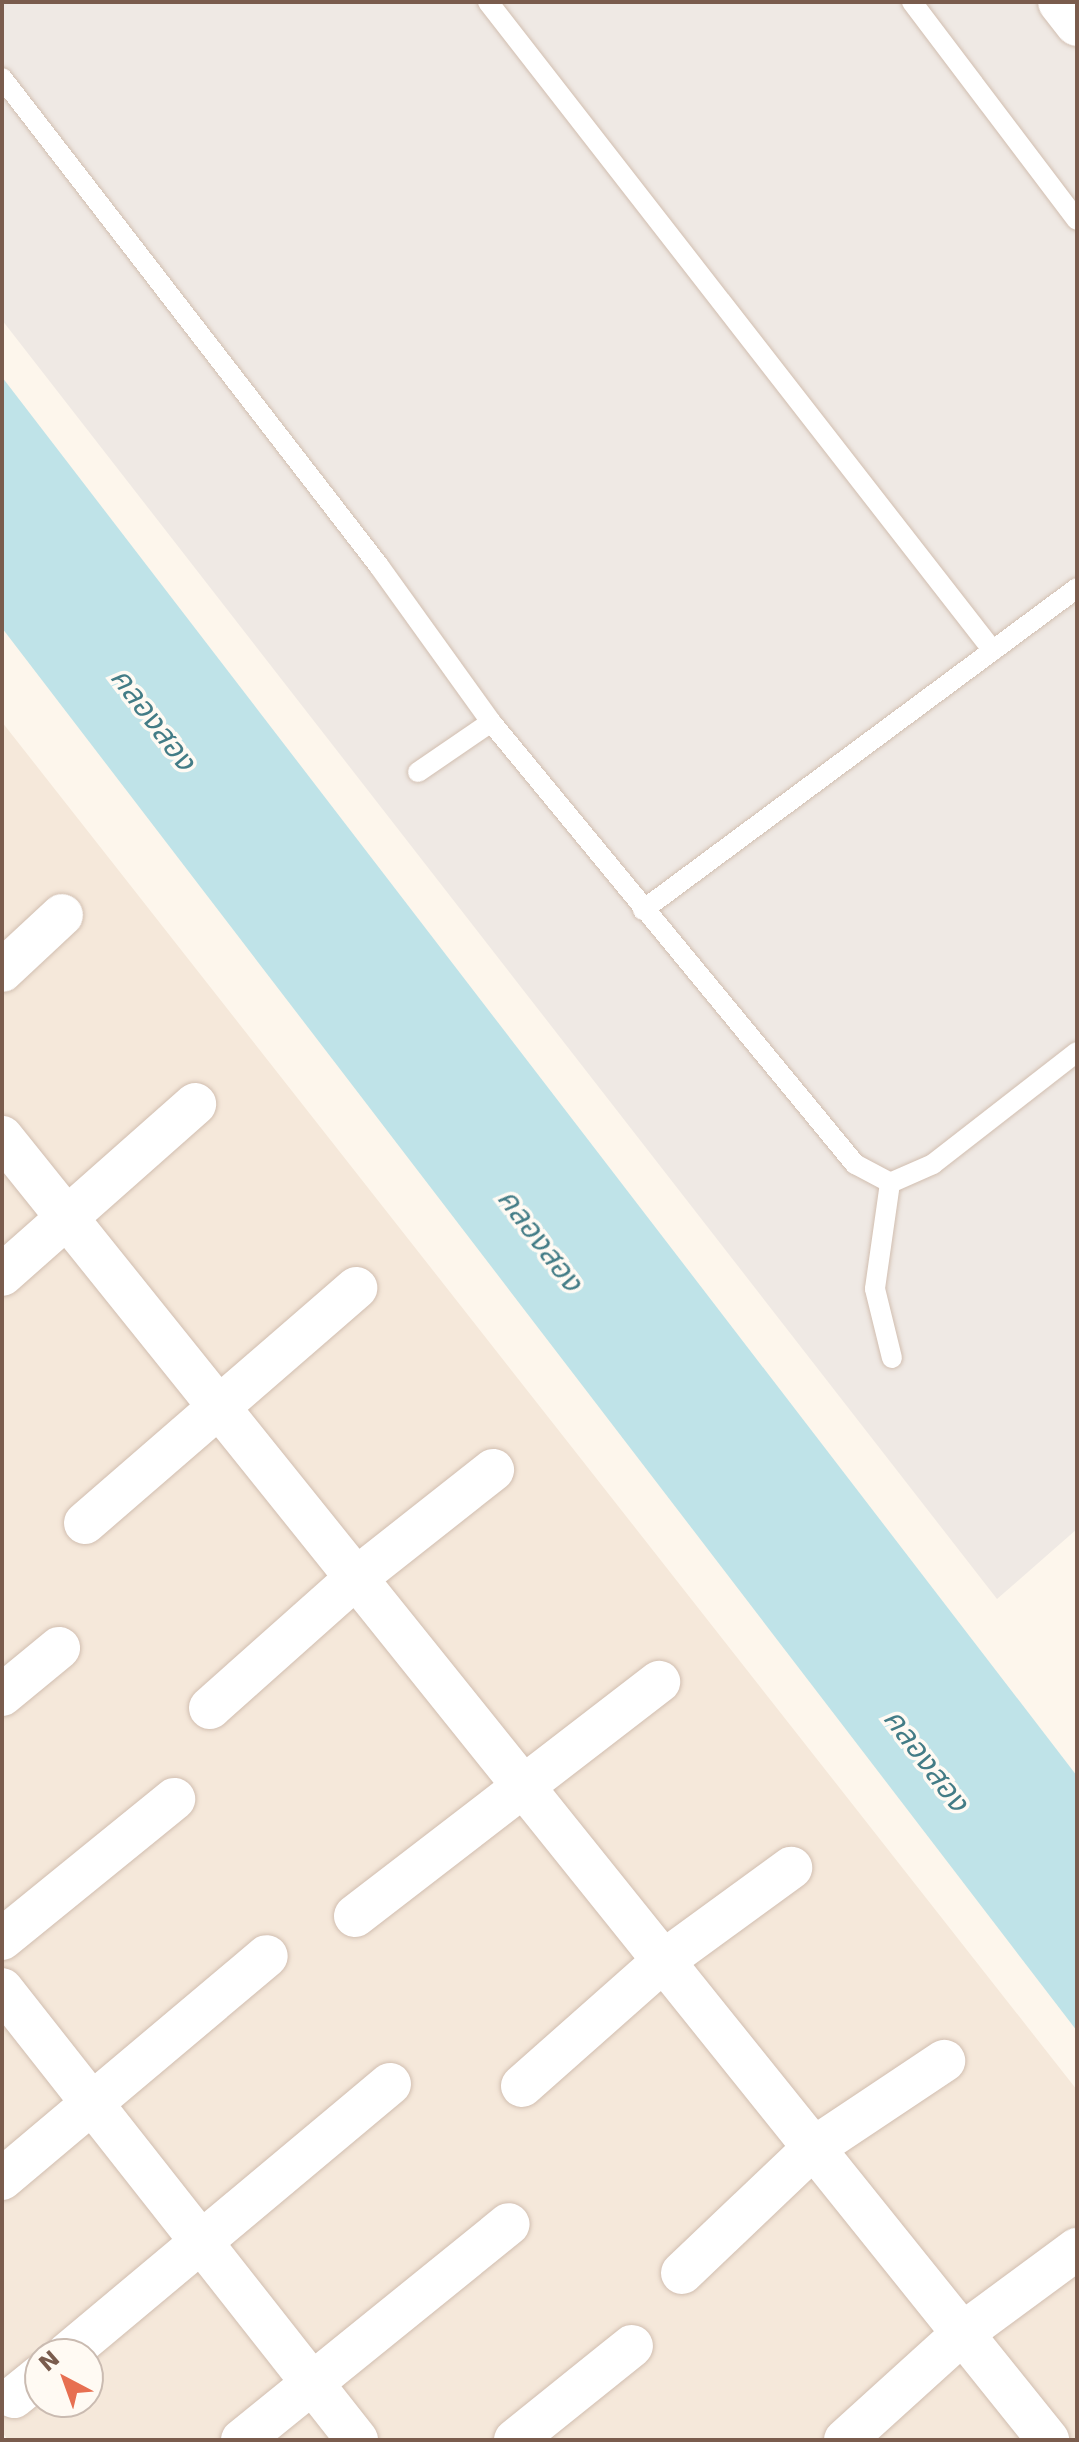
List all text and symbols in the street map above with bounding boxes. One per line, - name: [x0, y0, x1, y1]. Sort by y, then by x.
- water label: คลองสอง: [103, 661, 203, 777]
- water label: คลองสอง: [490, 1182, 590, 1298]
- water label: คลองสอง: [876, 1702, 976, 1818]
- north arrow: [24, 2338, 104, 2418]
- text: N: [34, 2346, 64, 2377]

